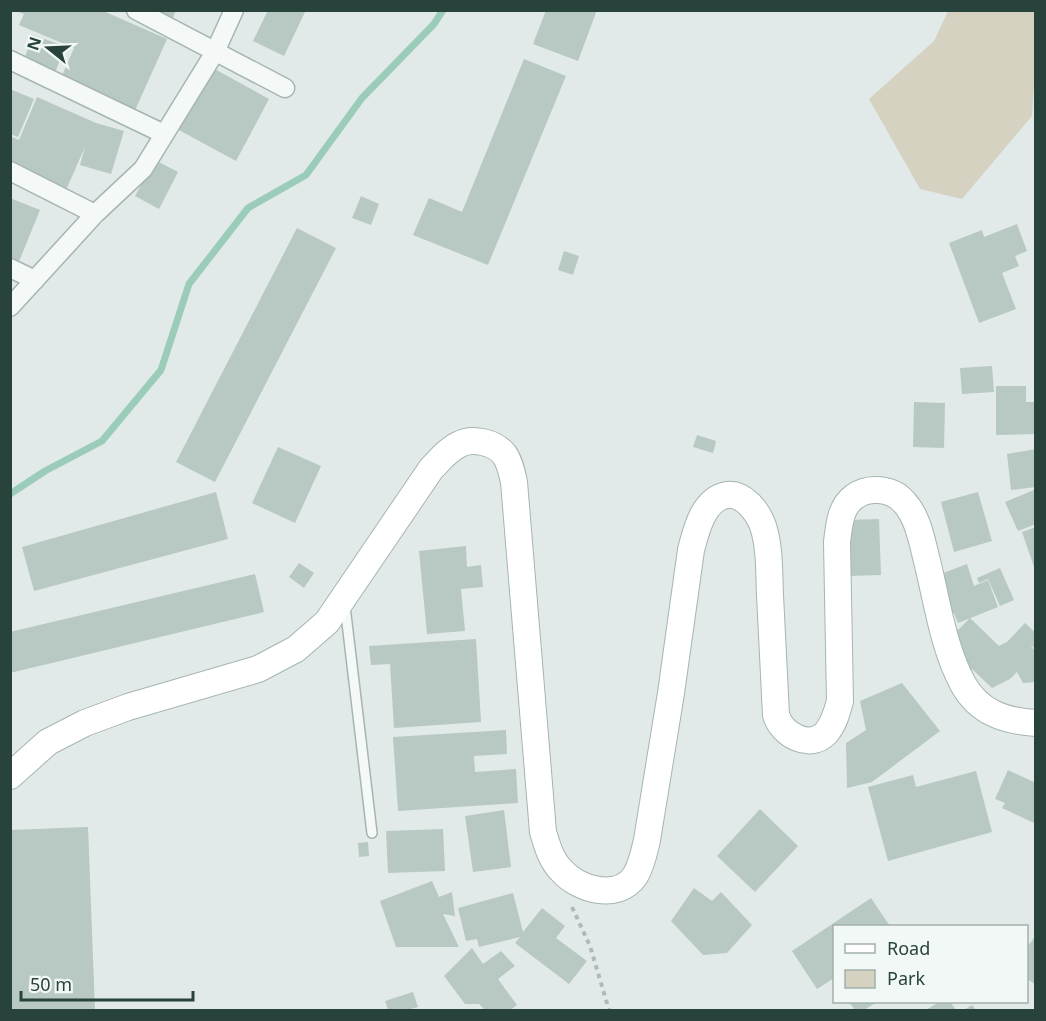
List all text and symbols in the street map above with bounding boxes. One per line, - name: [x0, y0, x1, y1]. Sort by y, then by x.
- north arrow: [18, 18, 78, 78]
- text: N: [21, 34, 46, 53]
- legend: [833, 925, 1028, 1003]
- text: Road: [887, 936, 930, 960]
- scale bar: [21, 964, 194, 1002]
- text: Park: [887, 966, 925, 990]
- text: 50 m: [30, 972, 72, 996]

